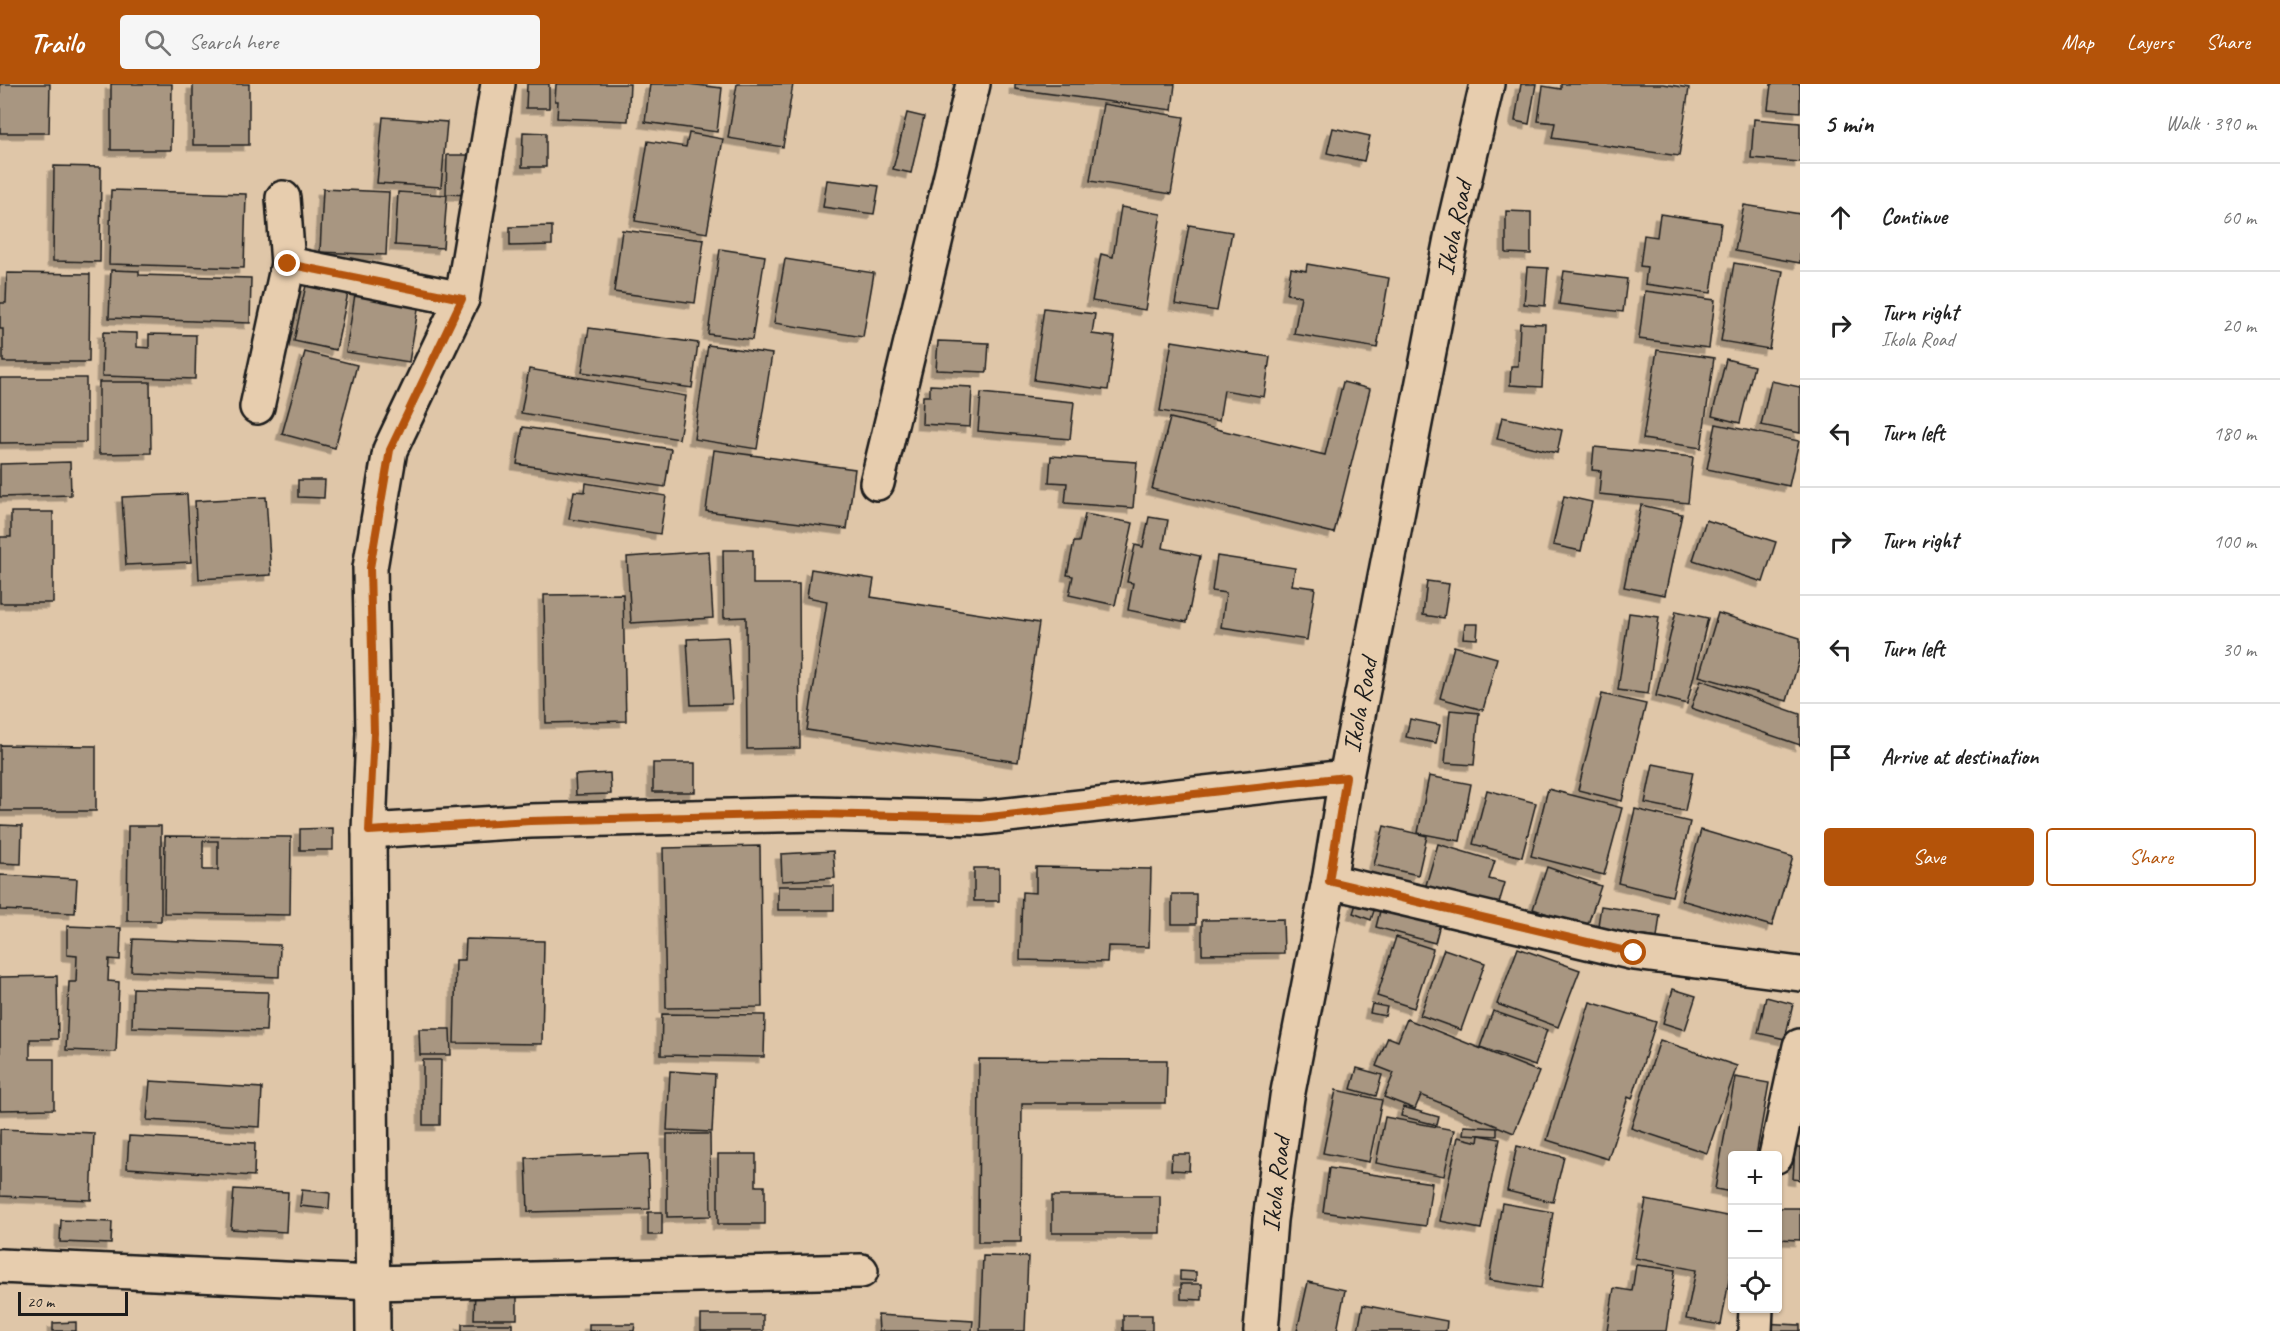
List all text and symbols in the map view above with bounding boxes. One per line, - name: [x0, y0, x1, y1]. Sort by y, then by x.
- search box: [120, 15, 540, 69]
- text: Trailo: [30, 25, 84, 60]
- icon: search: [141, 26, 174, 59]
- text: Search here: [189, 28, 278, 56]
- text: Map: [2061, 29, 2094, 55]
- text: Layers: [2127, 29, 2173, 55]
- text: Share: [2206, 29, 2250, 55]
- text: 5 min: [1824, 107, 1873, 140]
- text: Walk · 390 m: [2166, 111, 2256, 136]
- street label: Ikola Road: [1428, 174, 1481, 278]
- icon: ahead: [1824, 201, 1857, 234]
- text: Continue: [1881, 203, 1947, 231]
- text: 60 m: [2222, 205, 2256, 230]
- route end: [274, 250, 300, 276]
- text: Turn right: [1881, 299, 1958, 327]
- icon: right: [1824, 309, 1857, 342]
- text: 20 m: [2222, 313, 2256, 338]
- text: Ikola Road: [1881, 327, 1954, 352]
- icon: left: [1824, 417, 1857, 450]
- text: Turn left: [1881, 419, 1945, 447]
- text: 180 m: [2213, 421, 2256, 446]
- icon: right: [1824, 525, 1857, 558]
- text: Turn right: [1881, 527, 1958, 555]
- text: 100 m: [2213, 529, 2256, 554]
- icon: left: [1824, 633, 1857, 666]
- text: Turn left: [1881, 635, 1945, 663]
- text: 30 m: [2222, 637, 2256, 662]
- street label: Ikola Road: [1335, 651, 1386, 755]
- icon: arrive: [1824, 741, 1857, 774]
- text: Arrive at destination: [1881, 743, 2038, 771]
- button: Save: [1824, 828, 2034, 886]
- button: Share: [2046, 828, 2256, 886]
- route start: [1620, 939, 1646, 965]
- street label: Ikola Road: [1254, 1131, 1299, 1233]
- map controls: [1728, 1151, 1782, 1313]
- button: +: [1728, 1151, 1782, 1205]
- button: −: [1728, 1205, 1782, 1259]
- button: locate: [1728, 1259, 1782, 1313]
- scale bar: [18, 1289, 128, 1316]
- text: 20 m: [27, 1292, 54, 1312]

